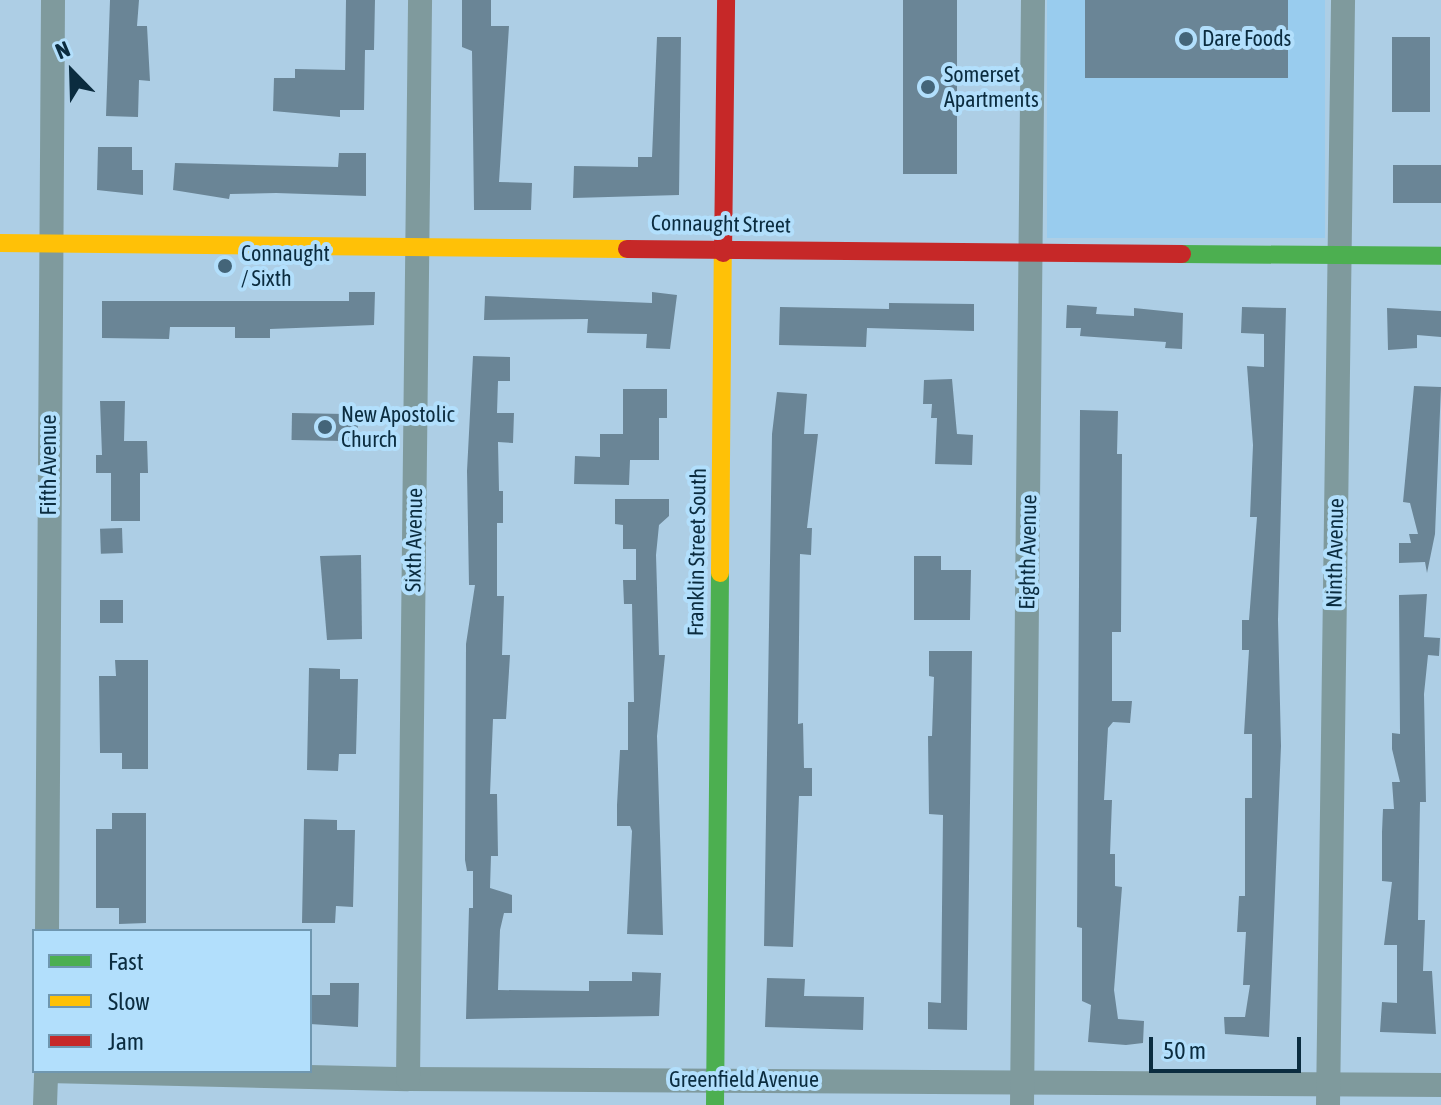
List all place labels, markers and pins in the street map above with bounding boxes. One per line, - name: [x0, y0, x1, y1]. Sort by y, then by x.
- place label: Dare Foods: [1202, 26, 1291, 52]
- marker: Dare Foods: [1177, 30, 1195, 48]
- place label: Somerset Apartments: [944, 61, 1039, 112]
- marker: Somerset Apartments: [919, 78, 937, 96]
- place label: Connaught / Sixth: [241, 240, 330, 292]
- marker: Connaught / Sixth: [216, 257, 234, 275]
- place label: New Apostolic Church: [341, 401, 455, 452]
- marker: New Apostolic Church: [316, 418, 334, 436]

